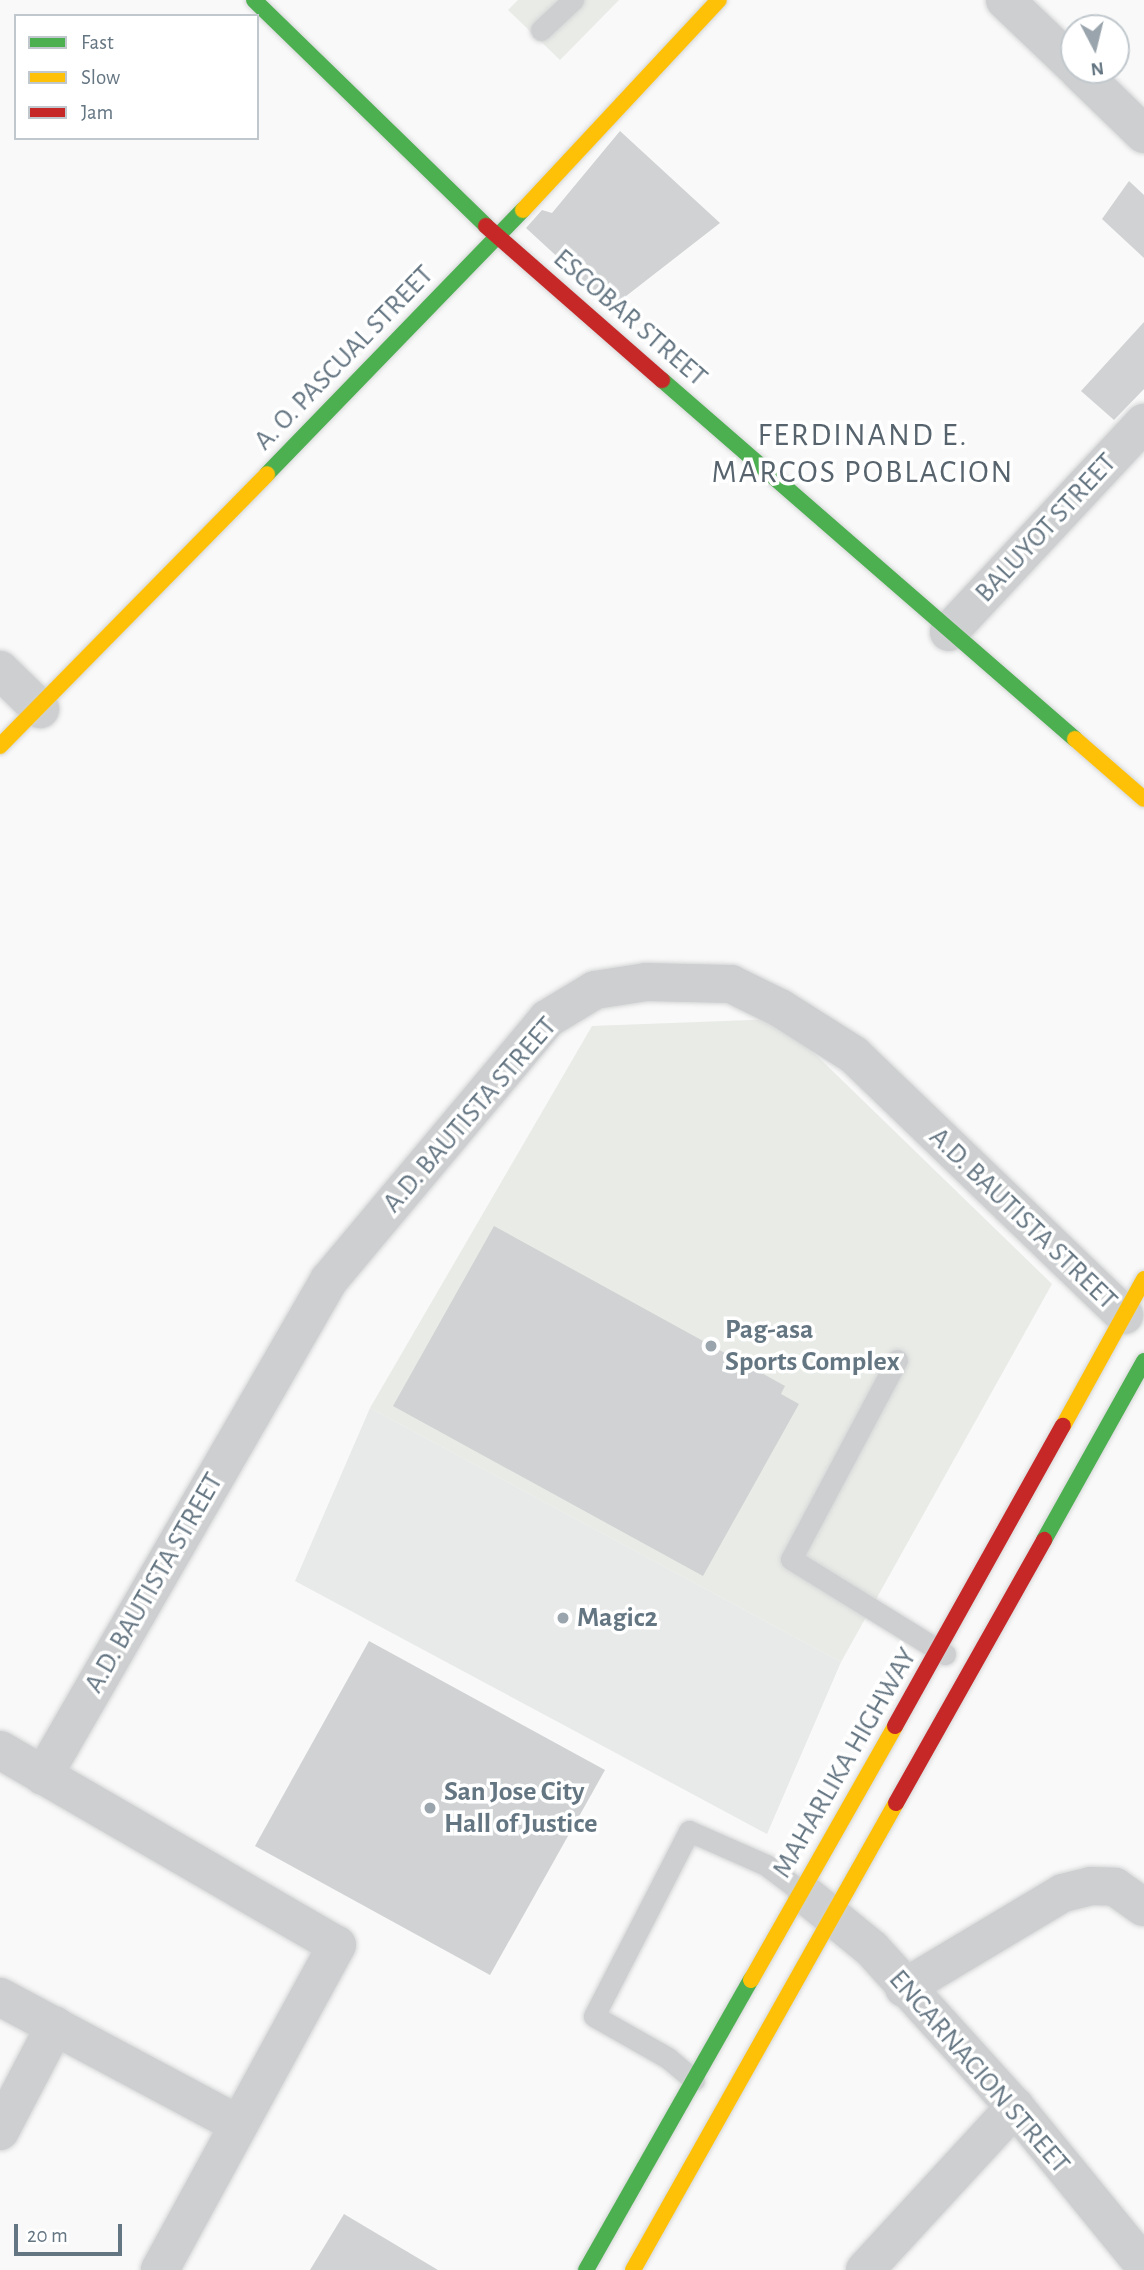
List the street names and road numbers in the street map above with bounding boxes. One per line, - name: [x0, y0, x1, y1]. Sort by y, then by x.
- street label: ESCOBAR STREET: [546, 242, 714, 394]
- street label: A. O. PASCUAL STREET: [247, 259, 441, 457]
- street label: BALUYOT STREET: [968, 446, 1124, 610]
- street label: A.D. BAUTISTA STREET: [376, 1010, 564, 1220]
- street label: A.D. BAUTISTA STREET: [922, 1121, 1124, 1317]
- street label: A.D. BAUTISTA STREET: [77, 1467, 231, 1699]
- street label: MAHARLIKA HIGHWAY: [765, 1642, 925, 1884]
- street label: ENCARNACION STREET: [881, 1963, 1077, 2181]

